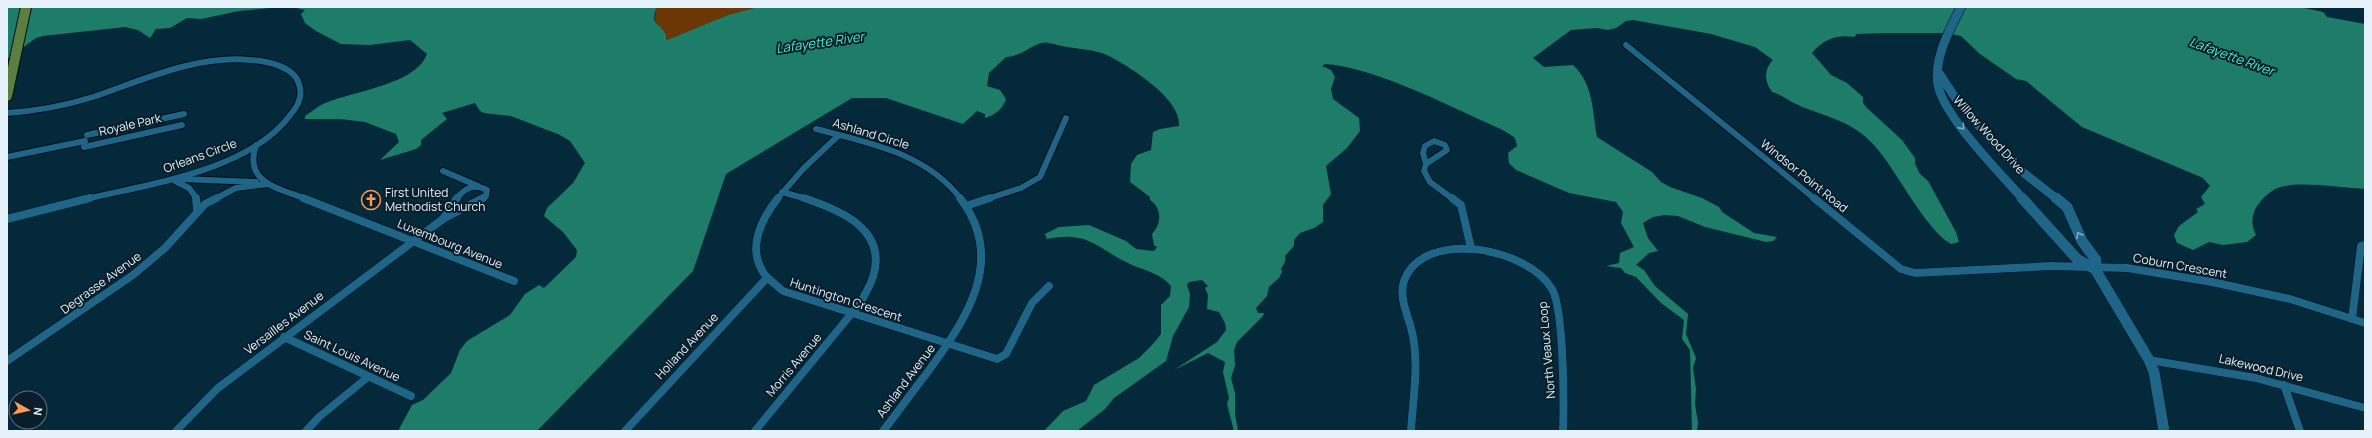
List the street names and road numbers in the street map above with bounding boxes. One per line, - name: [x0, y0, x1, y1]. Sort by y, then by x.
- street label: Willow Wood Drive: [1950, 92, 2029, 178]
- street label: Royale Park: [97, 109, 164, 140]
- street label: Ashland Circle: [831, 114, 911, 153]
- street label: Orleans Circle: [161, 134, 239, 177]
- street label: Windsor Point Road: [1757, 135, 1852, 216]
- street label: Luxembourg Avenue: [395, 215, 505, 272]
- street label: Degrasse Avenue: [57, 247, 145, 318]
- street label: Coburn Crescent: [2132, 249, 2229, 282]
- street label: Huntington Crescent: [788, 273, 905, 326]
- street label: Versailles Avenue: [240, 287, 327, 358]
- street label: North Veaux Loop: [1534, 301, 1559, 399]
- street label: Holland Avenue: [651, 309, 722, 383]
- street label: Saint Louis Avenue: [301, 326, 403, 385]
- street label: Morris Avenue: [762, 329, 825, 400]
- street label: Ashland Avenue: [872, 340, 939, 421]
- street label: Lakewood Drive: [2217, 350, 2305, 385]

